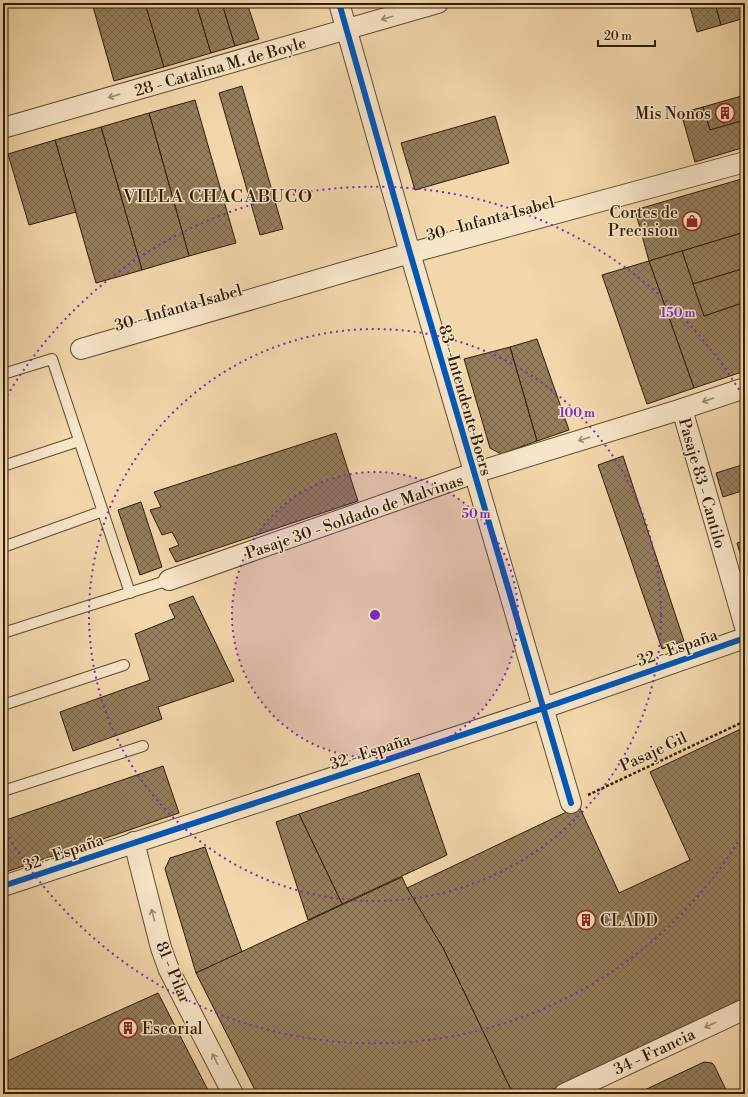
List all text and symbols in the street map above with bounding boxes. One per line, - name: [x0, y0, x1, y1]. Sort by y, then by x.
- one-way arrow: [380, 15, 393, 22]
- scale bar: [598, 22, 655, 48]
- text: 20 m: [604, 29, 632, 44]
- street label: 28 - Catalina M. de Boyle: [132, 33, 309, 101]
- one-way arrow: [108, 93, 121, 101]
- building icon: Mis Nonos: [714, 102, 736, 124]
- place label: Mis Nonos: [635, 104, 711, 124]
- district label: VILLA CHACABUCO: [122, 185, 313, 208]
- street label: 30 - Infanta Isabel: [424, 192, 557, 246]
- place label: Cortes de Precision: [608, 203, 678, 241]
- shop icon: Cortes de Precision: [681, 210, 703, 232]
- street label: 30 - Infanta Isabel: [112, 280, 245, 336]
- text: 150 m: [661, 306, 695, 321]
- street label: 83 - Intendente Boers: [434, 322, 496, 478]
- one-way arrow: [702, 397, 715, 404]
- text: 100 m: [559, 406, 595, 421]
- street label: Pasaje 83 - Cantilo: [674, 416, 730, 551]
- one-way arrow: [578, 436, 591, 443]
- street label: Pasaje 30 - Soldado de Malvinas: [243, 470, 466, 564]
- text: 50 m: [461, 507, 491, 522]
- centre of rings: [368, 608, 382, 622]
- street label: 32 - España: [634, 625, 721, 671]
- street label: Pasaje Gil: [617, 728, 690, 776]
- street label: 32 - España: [327, 729, 414, 774]
- street label: 32 - España: [20, 830, 107, 876]
- one-way arrow: [149, 909, 156, 922]
- building icon: CLADD: [575, 909, 597, 931]
- place label: CLADD: [600, 911, 658, 931]
- street label: 81 - Pilar: [151, 938, 195, 1006]
- building icon: Escorial: [117, 1017, 139, 1039]
- place label: Escorial: [142, 1019, 203, 1039]
- one-way arrow: [704, 1022, 716, 1029]
- street label: 34 - Francia: [610, 1024, 699, 1080]
- one-way arrow: [211, 1054, 218, 1066]

